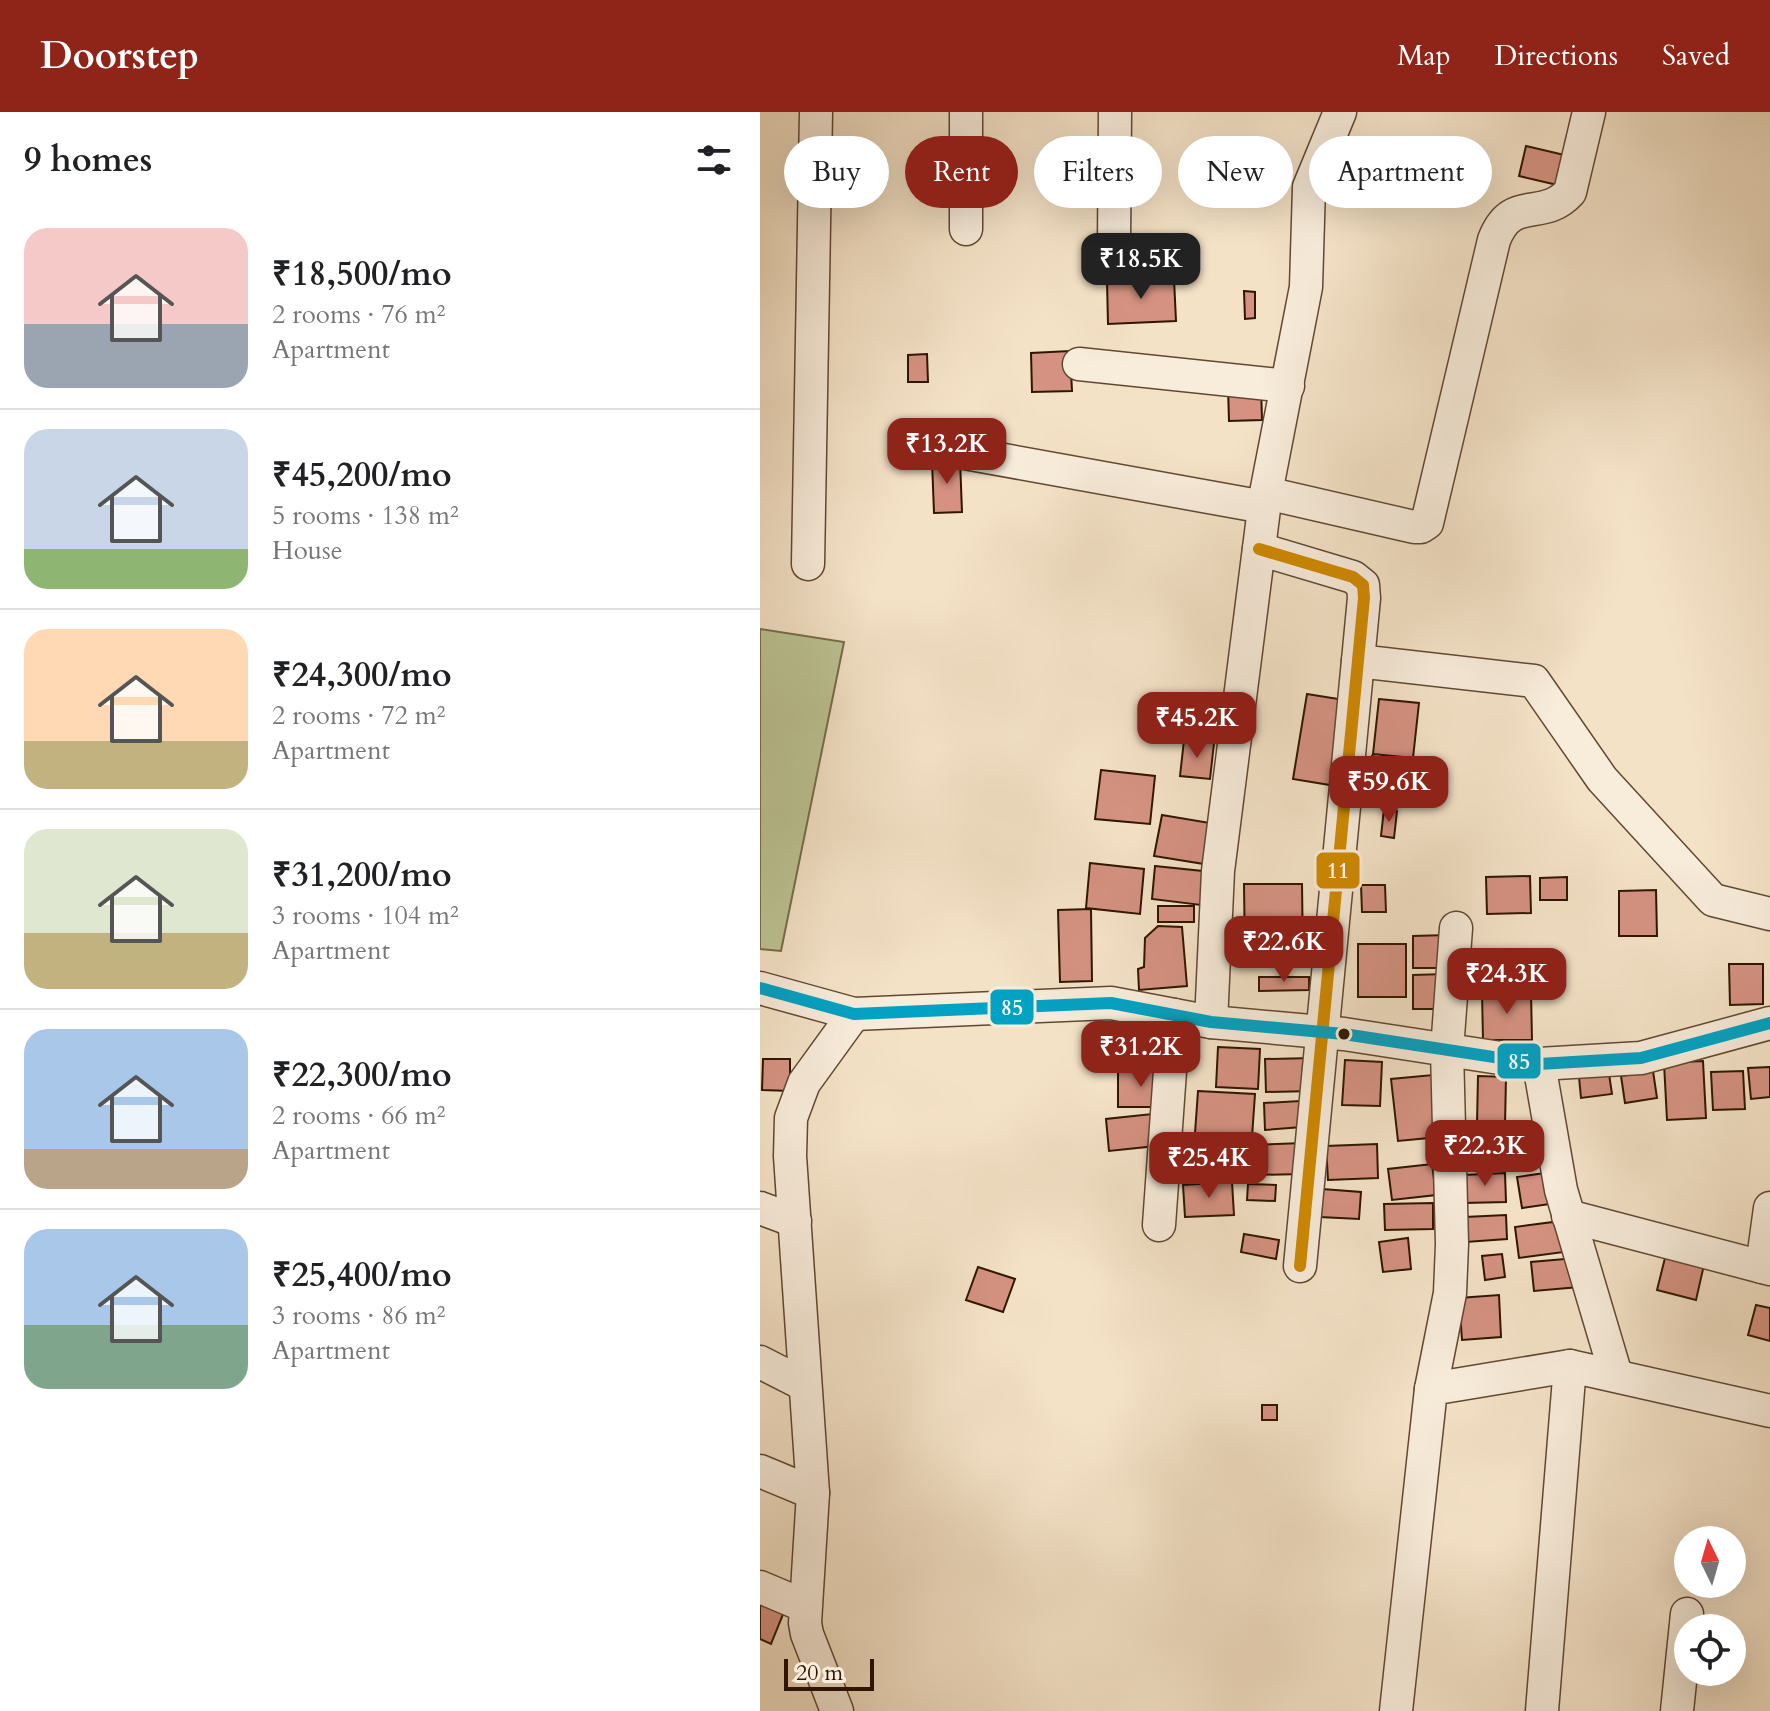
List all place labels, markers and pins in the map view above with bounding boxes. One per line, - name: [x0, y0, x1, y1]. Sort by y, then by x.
- pin: ₹18.5K: [1076, 233, 1206, 301]
- pin: ₹13.2K: [882, 418, 1012, 486]
- pin: ₹45.2K: [1132, 692, 1262, 760]
- pin: ₹59.6K: [1324, 756, 1454, 824]
- pin: ₹22.6K: [1219, 916, 1349, 984]
- pin: ₹24.3K: [1442, 948, 1572, 1016]
- pin: ₹31.2K: [1076, 1021, 1206, 1089]
- unlabelled marker: [1336, 1026, 1352, 1042]
- pin: ₹22.3K: [1420, 1120, 1550, 1188]
- pin: ₹25.4K: [1144, 1132, 1274, 1200]

